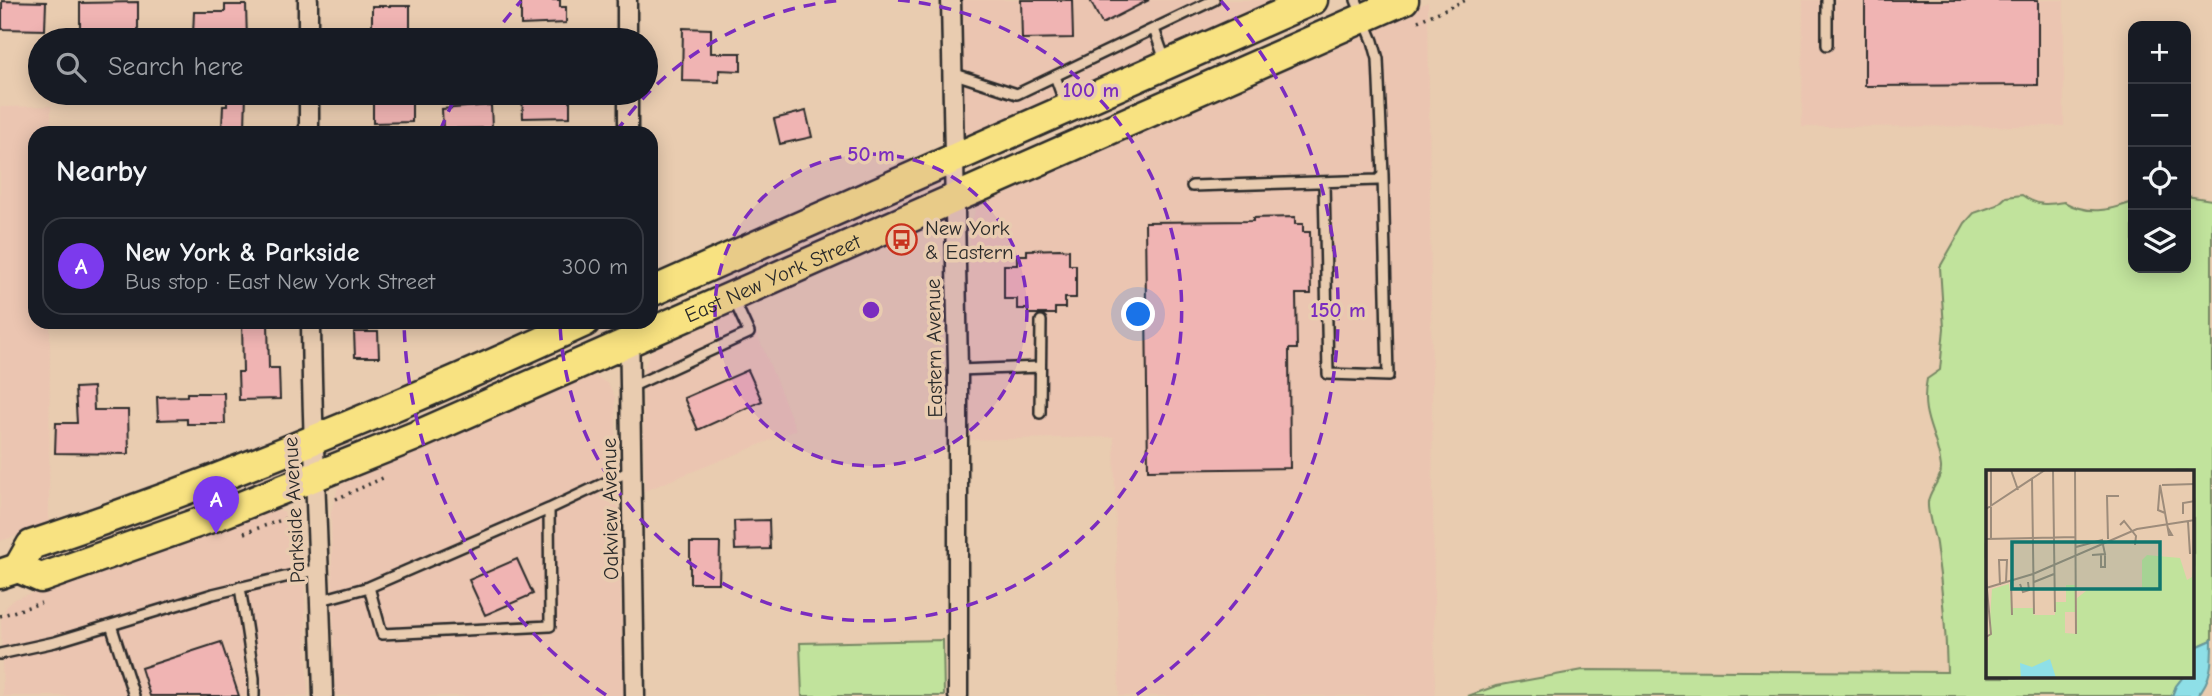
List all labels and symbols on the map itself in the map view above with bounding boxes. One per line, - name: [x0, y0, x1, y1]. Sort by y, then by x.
- text: 100 m: [1063, 78, 1119, 102]
- text: 50 m: [847, 142, 895, 166]
- place label: New York & Eastern: [925, 216, 1014, 264]
- bus stop icon: New York & Eastern: [885, 223, 919, 257]
- street label: East New York Street: [681, 229, 865, 328]
- street label: Eastern Avenue: [921, 278, 947, 418]
- your location: [1121, 297, 1155, 331]
- centre of rings: [859, 298, 883, 322]
- text: 150 m: [1310, 298, 1366, 322]
- street label: Parkside Avenue: [278, 436, 310, 584]
- street label: Oakview Avenue: [597, 438, 623, 580]
- inset map: [1986, 470, 2194, 678]
- pin: A: [193, 476, 239, 534]

